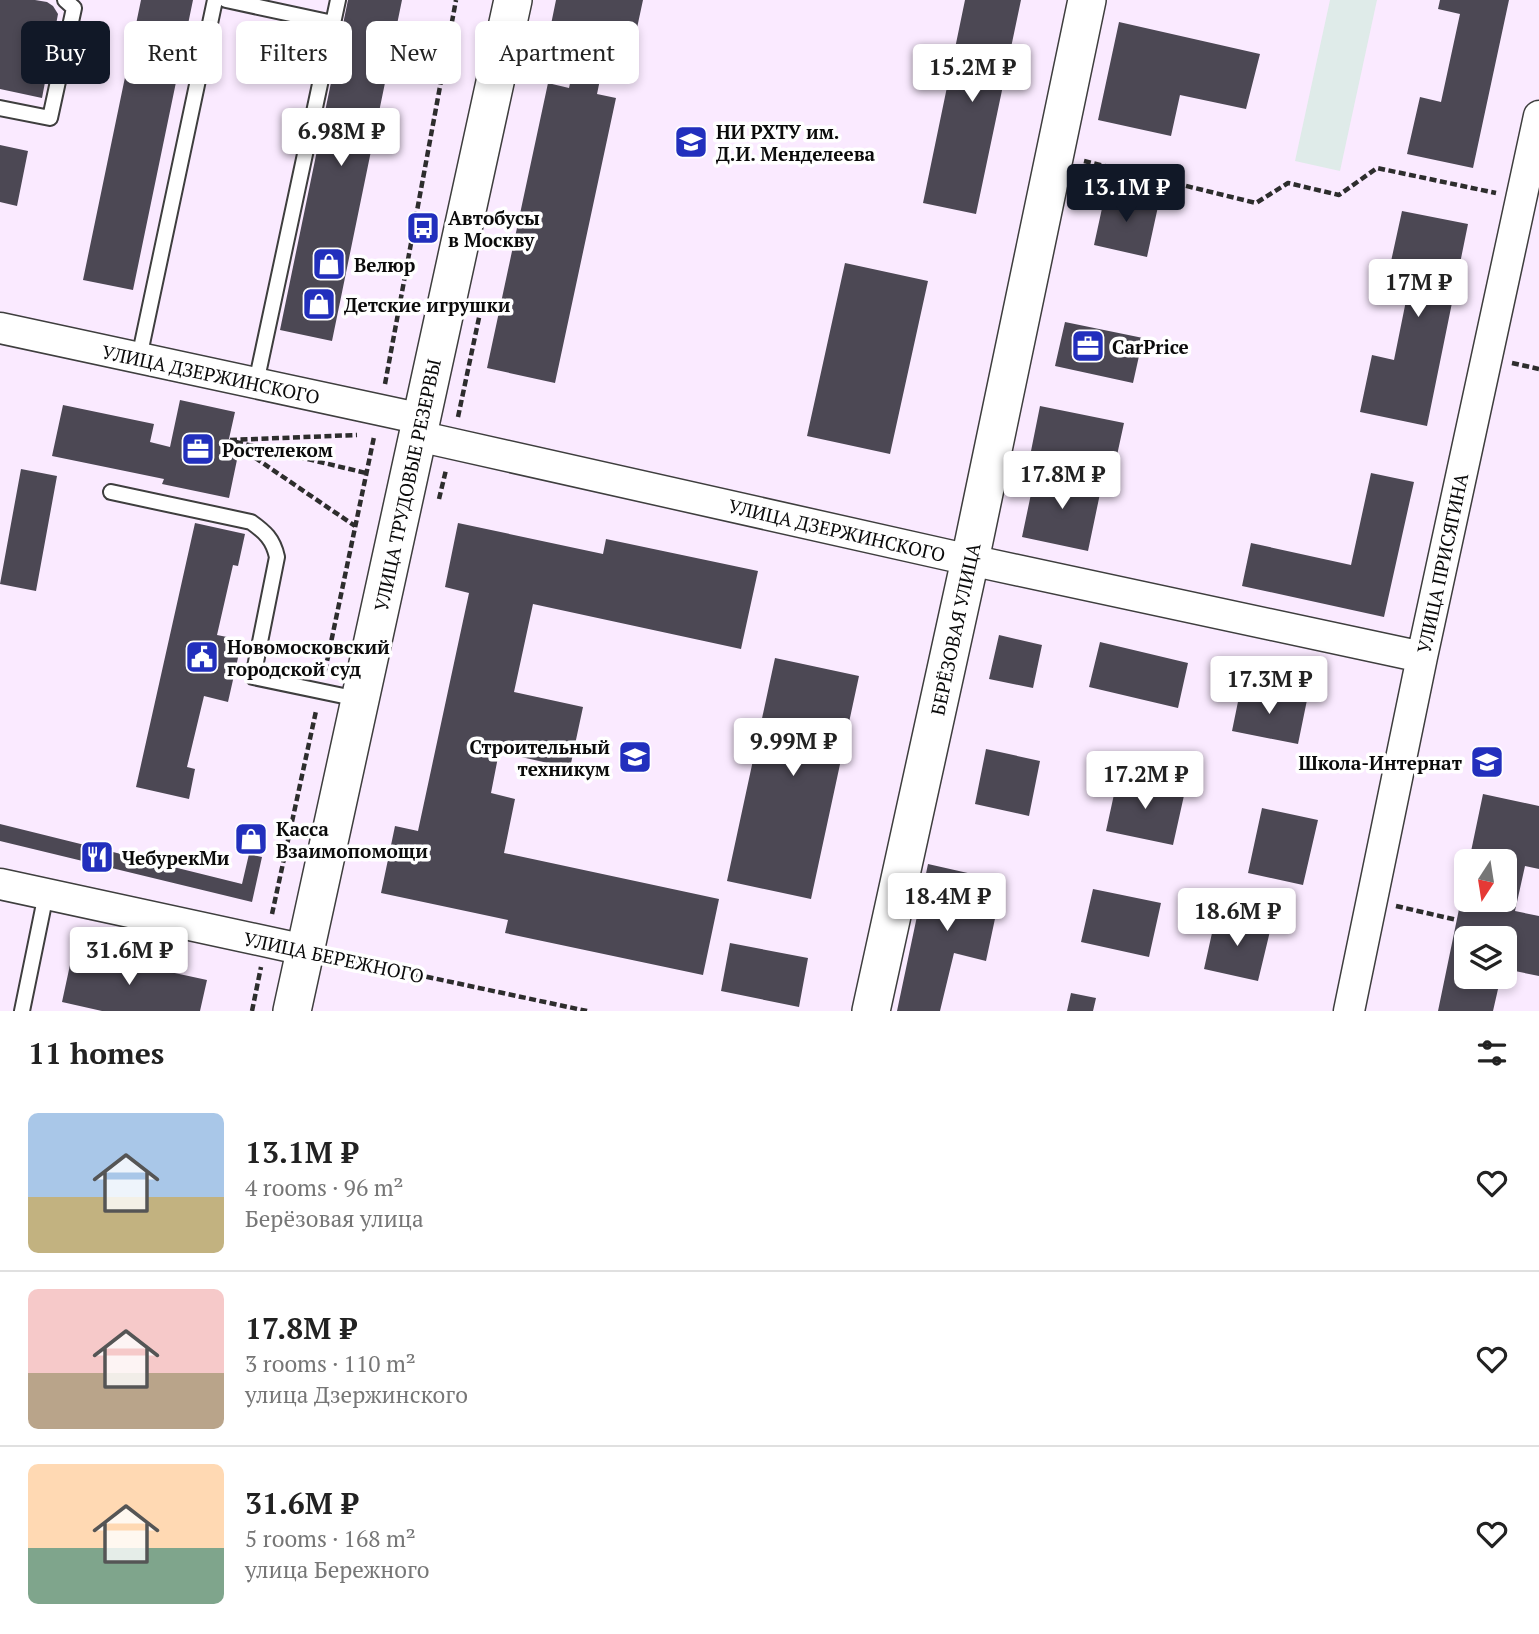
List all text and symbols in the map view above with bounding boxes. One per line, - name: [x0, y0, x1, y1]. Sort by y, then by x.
- chip: Buy: [21, 21, 110, 84]
- chip: Rent: [124, 21, 222, 84]
- chip: Filters: [236, 21, 352, 84]
- chip: New: [366, 21, 461, 84]
- chip: Apartment: [475, 21, 639, 84]
- pin: 15.2M ₽: [907, 44, 1037, 104]
- text: 15.2M ₽: [929, 51, 1015, 82]
- pin: 6.98M ₽: [276, 108, 406, 168]
- text: 6.98M ₽: [298, 115, 384, 146]
- place label: НИ РХТУ им. Д.И. Менделеева: [716, 119, 876, 166]
- school or university icon: НИ РХТУ им. Д.И. Менделеева: [672, 123, 710, 161]
- pin: 13.1M ₽: [1061, 164, 1191, 224]
- text: 13.1M ₽: [1083, 171, 1169, 202]
- place label: Автобусы в Москву: [448, 205, 540, 252]
- bus stop icon: Автобусы в Москву: [404, 209, 442, 247]
- shop icon: Велюр: [310, 245, 348, 283]
- place label: Велюр: [354, 252, 415, 277]
- pin: 17M ₽: [1369, 260, 1467, 319]
- text: 17M ₽: [1385, 266, 1451, 297]
- shop icon: Детские игрушки: [300, 285, 338, 323]
- place label: Детские игрушки: [344, 292, 511, 317]
- office icon: CarPrice: [1069, 327, 1107, 365]
- place label: CarPrice: [1112, 334, 1189, 359]
- street label: УЛИЦА ДЗЕРЖИНСКОГО: [100, 339, 322, 409]
- street label: УЛИЦА ТРУДОВЫЕ РЕЗЕРВЫ: [368, 357, 446, 613]
- office icon: Ростелеком: [179, 430, 217, 468]
- place label: Ростелеком: [222, 437, 333, 462]
- pin: 17.8M ₽: [997, 452, 1127, 511]
- text: 17.8M ₽: [1019, 458, 1105, 489]
- street label: УЛИЦА ПРИСЯГИНА: [1411, 471, 1473, 655]
- street label: УЛИЦА ДЗЕРЖИНСКОГО: [726, 493, 948, 567]
- street label: БЕРЁЗОВАЯ УЛИЦА: [925, 541, 985, 717]
- place label: Новомосковский городской суд: [227, 634, 390, 681]
- public building icon: Новомосковский городской суд: [183, 638, 221, 676]
- pin: 17.3M ₽: [1204, 656, 1334, 716]
- text: 17.3M ₽: [1226, 663, 1312, 694]
- pin: 9.99M ₽: [728, 718, 858, 778]
- text: 9.99M ₽: [750, 725, 836, 756]
- place label: Строительный техникум: [469, 734, 610, 781]
- school or university icon: Строительный техникум: [616, 738, 654, 776]
- school or university icon: Школа-Интернат: [1468, 743, 1506, 781]
- place label: Школа-Интернат: [1298, 750, 1463, 775]
- pin: 17.2M ₽: [1080, 752, 1210, 811]
- text: 17.2M ₽: [1102, 758, 1188, 789]
- place label: Касса Взаимопомощи: [276, 816, 428, 863]
- shop icon: Касса Взаимопомощи: [232, 820, 270, 858]
- restaurant icon: ЧебурекМи: [78, 838, 116, 876]
- place label: ЧебурекМи: [122, 845, 230, 870]
- north arrow: [1454, 849, 1517, 912]
- map controls: [1454, 849, 1517, 989]
- pin: 18.4M ₽: [882, 874, 1012, 933]
- text: 18.4M ₽: [904, 880, 990, 911]
- pin: 18.6M ₽: [1172, 888, 1302, 948]
- text: 18.6M ₽: [1194, 895, 1280, 926]
- street label: УЛИЦА БЕРЕЖНОГО: [241, 926, 427, 988]
- button: layers: [1454, 926, 1517, 989]
- pin: 31.6M ₽: [64, 928, 194, 987]
- text: 31.6M ₽: [86, 934, 172, 965]
- text: 11 homes: [28, 1033, 164, 1073]
- icon: filters: [1473, 1034, 1511, 1072]
- text: 13.1M ₽: [245, 1132, 358, 1172]
- icon: home: [84, 1141, 168, 1225]
- icon: heart: [1473, 1164, 1511, 1202]
- text: 4 rooms · 96 m²: [245, 1172, 404, 1203]
- text: Берёзовая улица: [245, 1203, 424, 1234]
- text: 17.8M ₽: [245, 1308, 356, 1348]
- icon: home: [84, 1317, 168, 1401]
- icon: heart: [1473, 1340, 1511, 1378]
- text: 3 rooms · 110 m²: [245, 1348, 416, 1379]
- text: улица Дзержинского: [245, 1379, 468, 1410]
- text: 31.6M ₽: [245, 1483, 358, 1523]
- icon: home: [84, 1492, 168, 1576]
- icon: heart: [1473, 1515, 1511, 1553]
- text: 5 rooms · 168 m²: [245, 1523, 416, 1554]
- text: улица Бережного: [245, 1554, 430, 1585]

